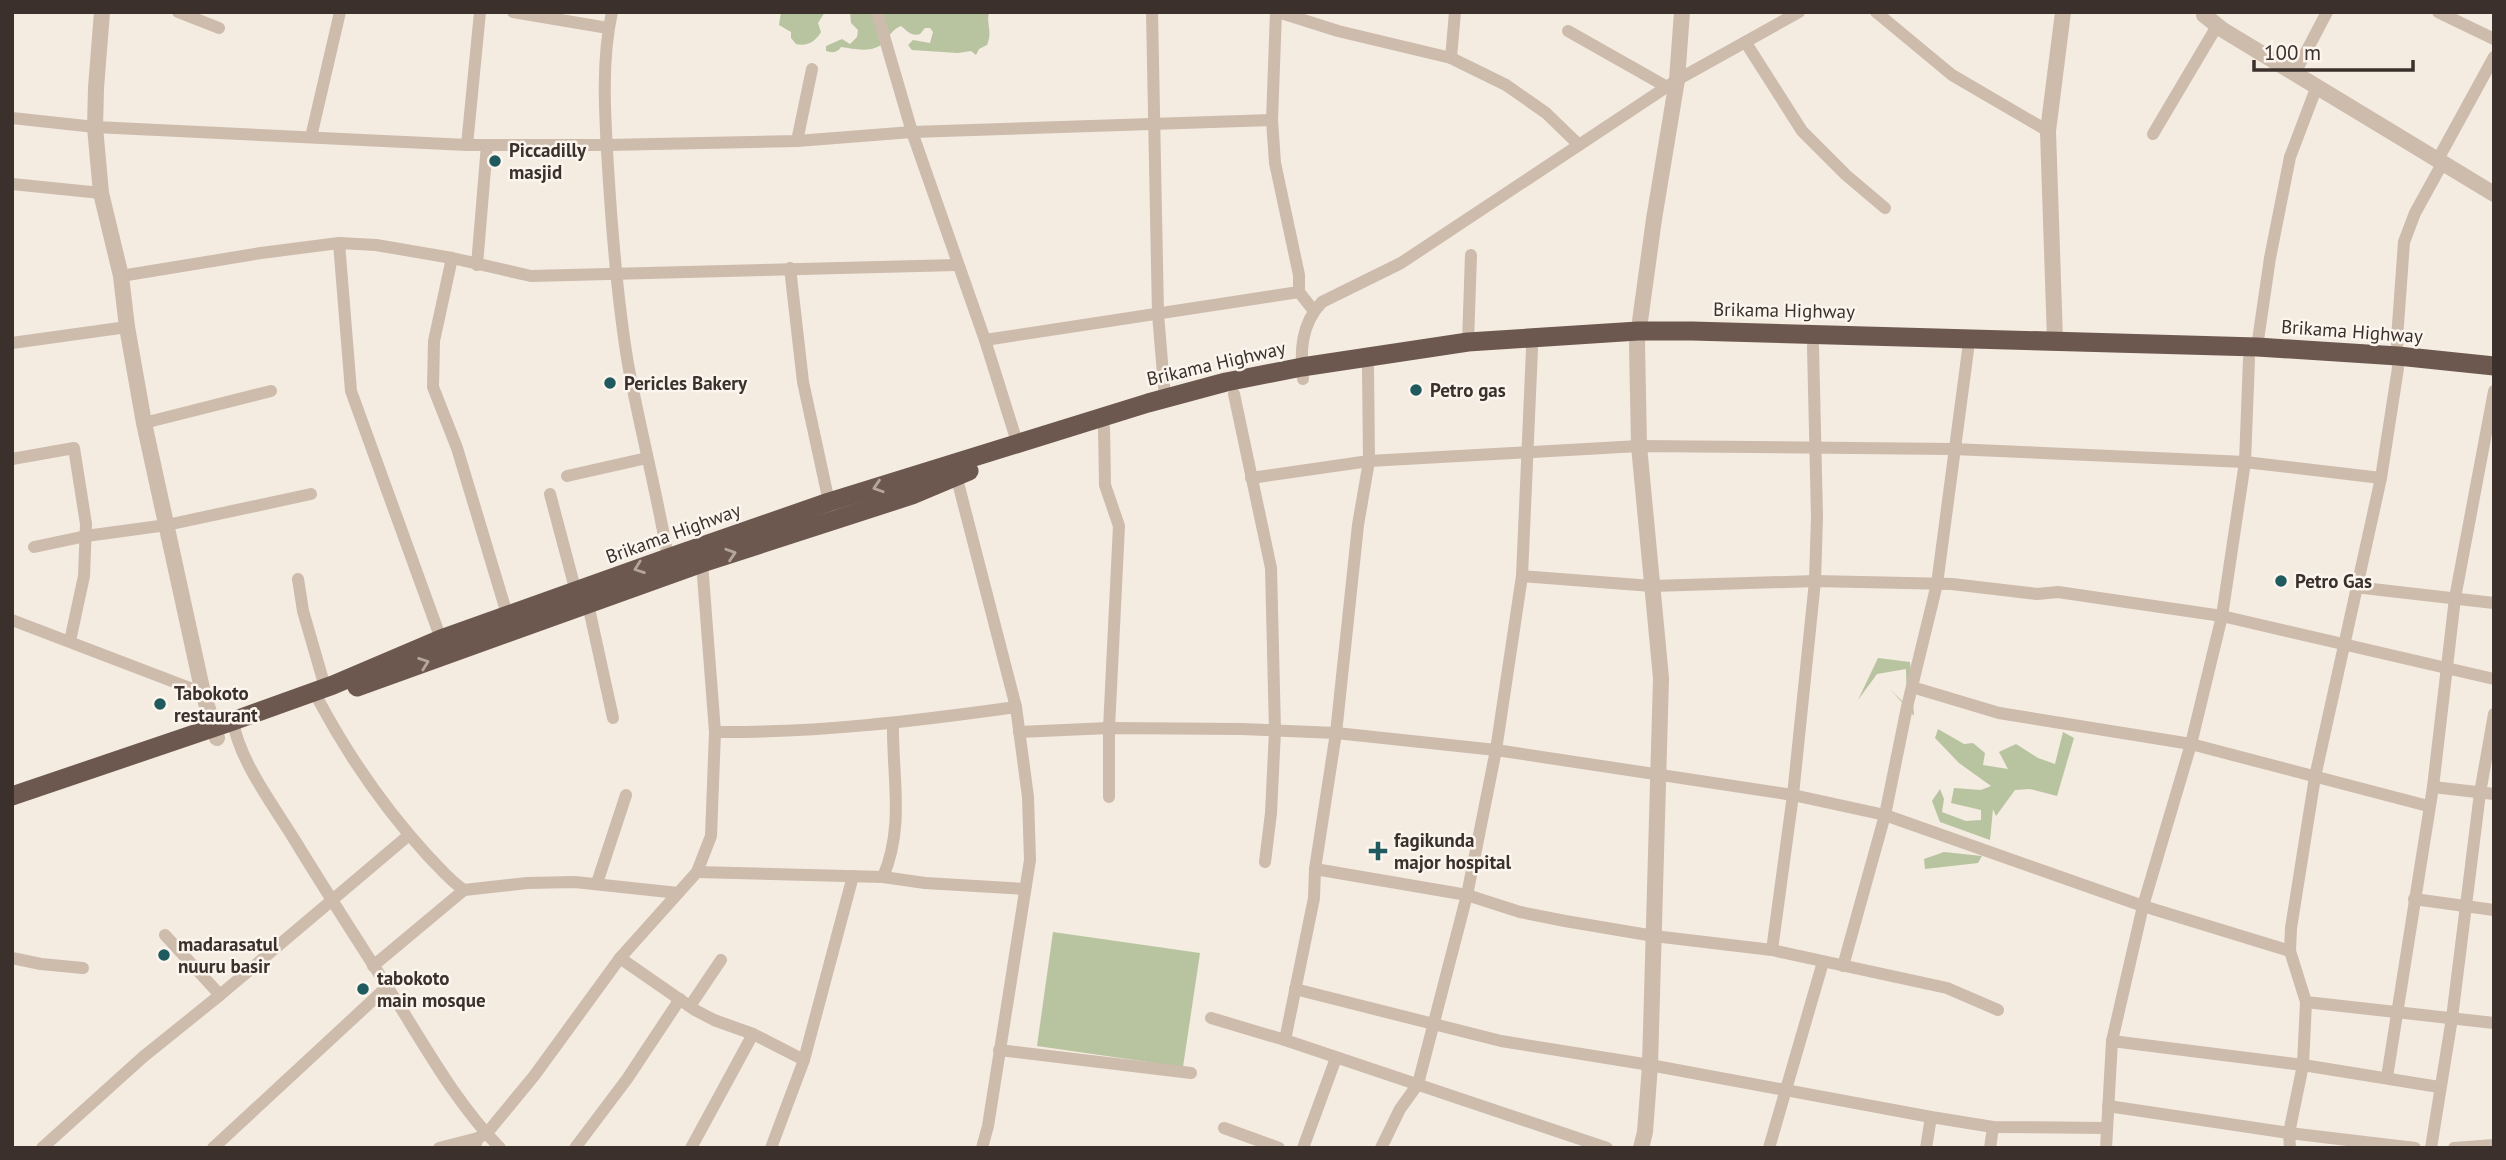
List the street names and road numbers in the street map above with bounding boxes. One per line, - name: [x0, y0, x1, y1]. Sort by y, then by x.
- street label: Brikama Highway: [1713, 297, 1855, 323]
- street label: Brikama Highway: [2280, 314, 2424, 348]
- street label: Brikama Highway: [1144, 335, 1288, 391]
- street label: Brikama Highway: [602, 497, 744, 569]

